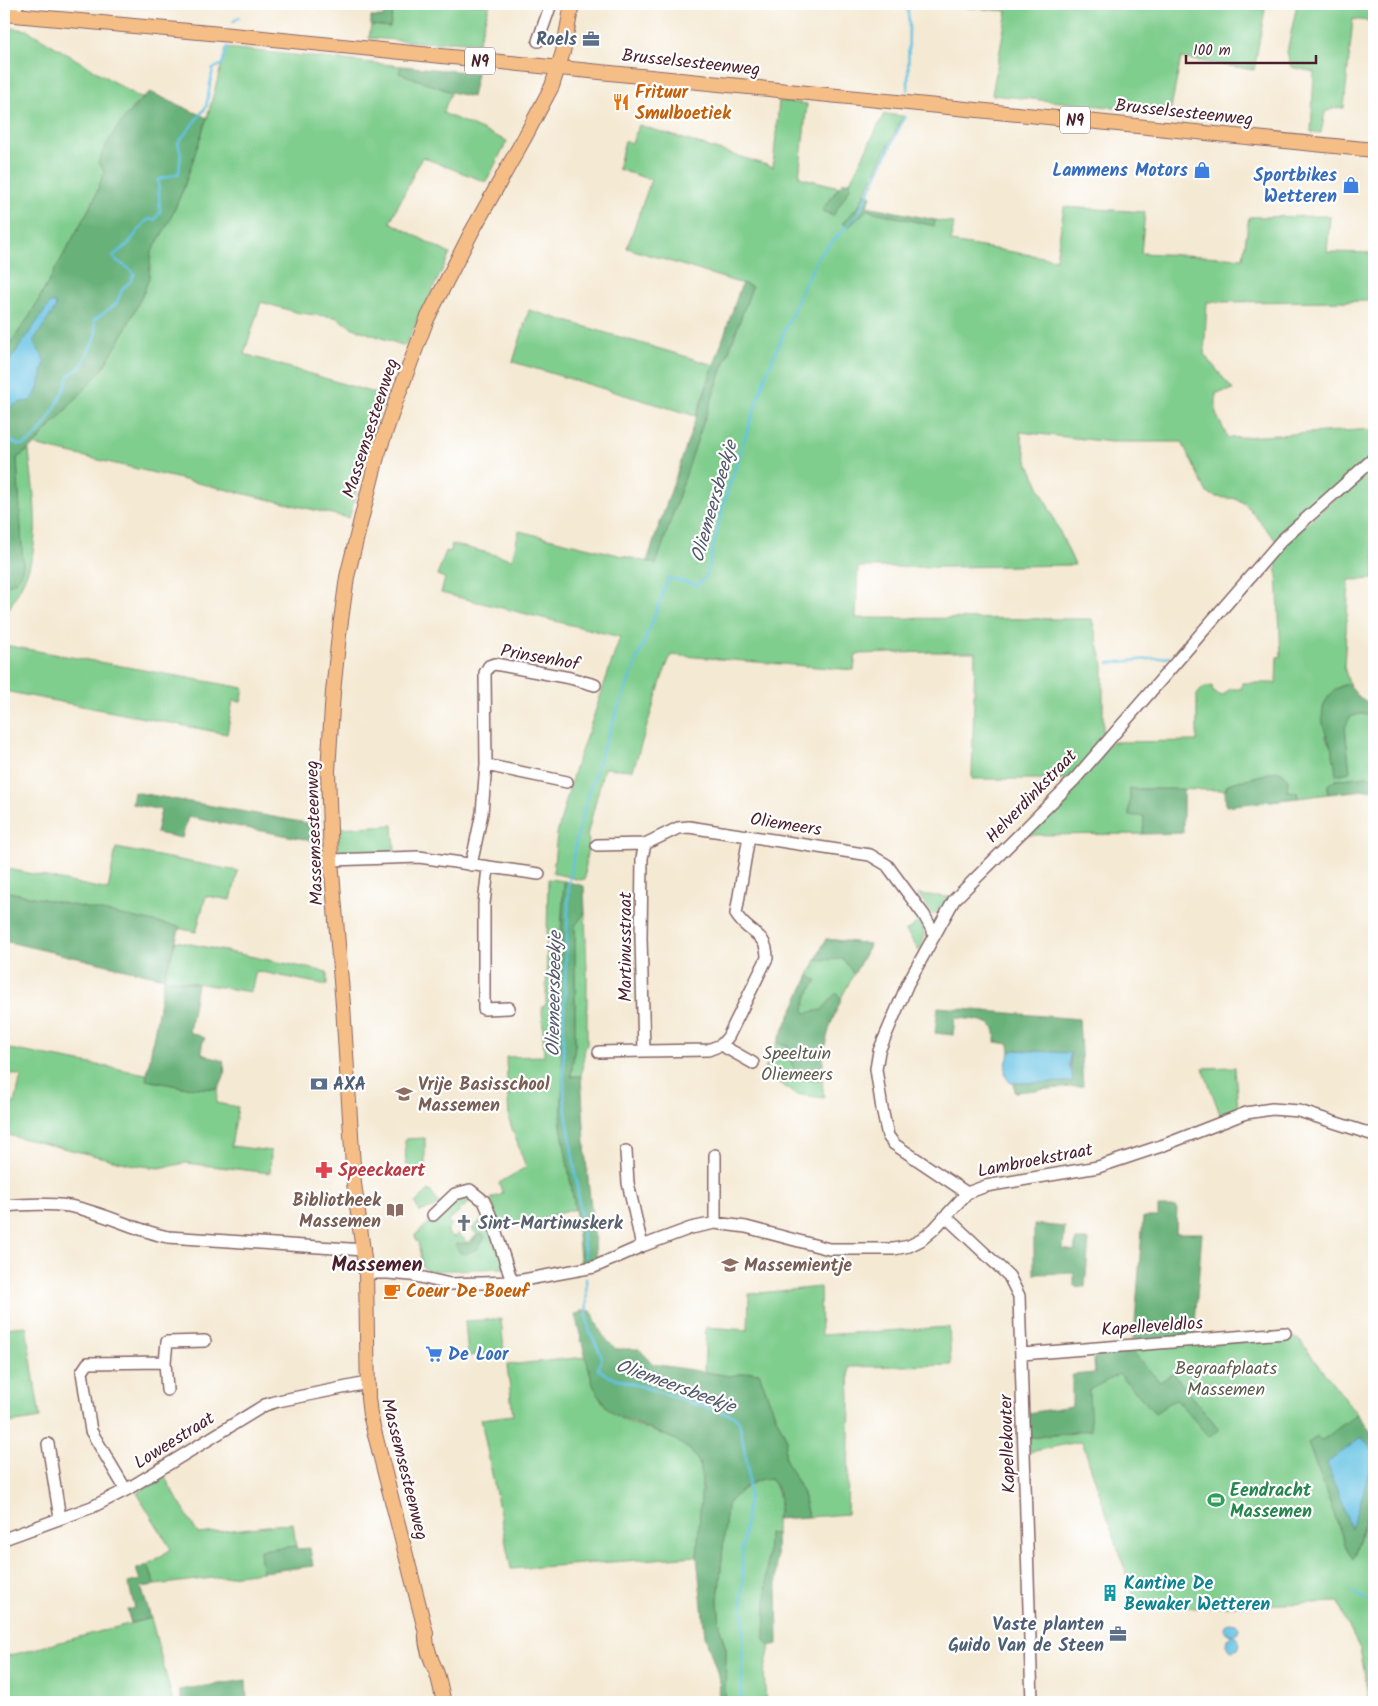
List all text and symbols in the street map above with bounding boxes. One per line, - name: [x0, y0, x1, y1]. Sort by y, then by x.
- place label: Roels: [536, 26, 578, 55]
- office icon: Roels: [581, 29, 601, 49]
- scale bar: [1186, 32, 1316, 64]
- text: 100 m: [1193, 39, 1231, 63]
- street label: Brusselsesteenweg: [620, 42, 761, 85]
- road number: N9: [465, 48, 495, 74]
- place label: Frituur Smulboetiek: [635, 79, 732, 129]
- restaurant icon: Frituur Smulboetiek: [611, 92, 631, 112]
- street label: Brusselsesteenweg: [1113, 92, 1254, 135]
- road number: N9: [1060, 106, 1090, 134]
- place label: Lammens Motors: [1052, 157, 1189, 186]
- shop icon: Lammens Motors: [1192, 160, 1212, 180]
- place label: Sportbikes Wetteren: [1254, 162, 1338, 212]
- shop icon: Sportbikes Wetteren: [1341, 175, 1361, 195]
- street label: Massemsesteenweg: [335, 355, 408, 502]
- water label: Oliemeersbeekje: [683, 435, 747, 566]
- street label: Prinsenhof: [498, 637, 584, 680]
- street label: Helverdinkstraat: [979, 742, 1086, 851]
- street label: Massemsesteenweg: [298, 760, 333, 906]
- street label: Oliemeers: [748, 806, 824, 845]
- street label: Martinusstraat: [612, 891, 641, 1002]
- water label: Oliemeersbeekje: [539, 929, 571, 1057]
- park label: Speeltuin Oliemeers: [761, 1040, 833, 1090]
- place label: AXA: [333, 1071, 366, 1100]
- place label: Vrije Basisschool Massemen: [418, 1071, 550, 1121]
- bank icon: AXA: [309, 1074, 329, 1094]
- school or university icon: Vrije Basisschool Massemen: [394, 1084, 414, 1104]
- street label: Lambroekstraat: [975, 1136, 1097, 1187]
- place label: Speeckaert: [338, 1157, 426, 1186]
- pharmacy icon: Speeckaert: [314, 1160, 334, 1180]
- place label: Bibliotheek Massemen: [293, 1187, 382, 1237]
- library icon: Bibliotheek Massemen: [385, 1200, 405, 1220]
- place label: Sint-Martinuskerk: [478, 1210, 624, 1239]
- church icon: Sint-Martinuskerk: [454, 1213, 474, 1233]
- district label: Massemen: [332, 1250, 422, 1282]
- place label: Massemientje: [744, 1252, 852, 1281]
- school or university icon: Massemientje: [720, 1255, 740, 1275]
- place label: Coeur De Boeuf: [406, 1278, 531, 1307]
- cafe icon: Coeur De Boeuf: [382, 1281, 402, 1301]
- street label: Kapelleveldlos: [1100, 1309, 1204, 1346]
- place label: De Loor: [448, 1341, 510, 1370]
- supermarket icon: De Loor: [424, 1344, 444, 1364]
- water label: Oliemeersbeekje: [611, 1351, 742, 1423]
- park label: Begraafplaats Massemen: [1175, 1355, 1277, 1405]
- street label: Kapellekouter: [992, 1393, 1025, 1494]
- street label: Massemsesteenweg: [372, 1395, 435, 1543]
- street label: Loweestraat: [129, 1404, 222, 1478]
- place label: Eendracht Massemen: [1230, 1477, 1312, 1527]
- sports icon: Eendracht Massemen: [1206, 1490, 1226, 1510]
- place label: Kantine De Bewaker Wetteren: [1124, 1570, 1270, 1620]
- building icon: Kantine De Bewaker Wetteren: [1100, 1583, 1120, 1603]
- place label: Vaste planten Guido Van de Steen: [948, 1611, 1104, 1661]
- office icon: Vaste planten Guido Van de Steen: [1108, 1624, 1128, 1644]

